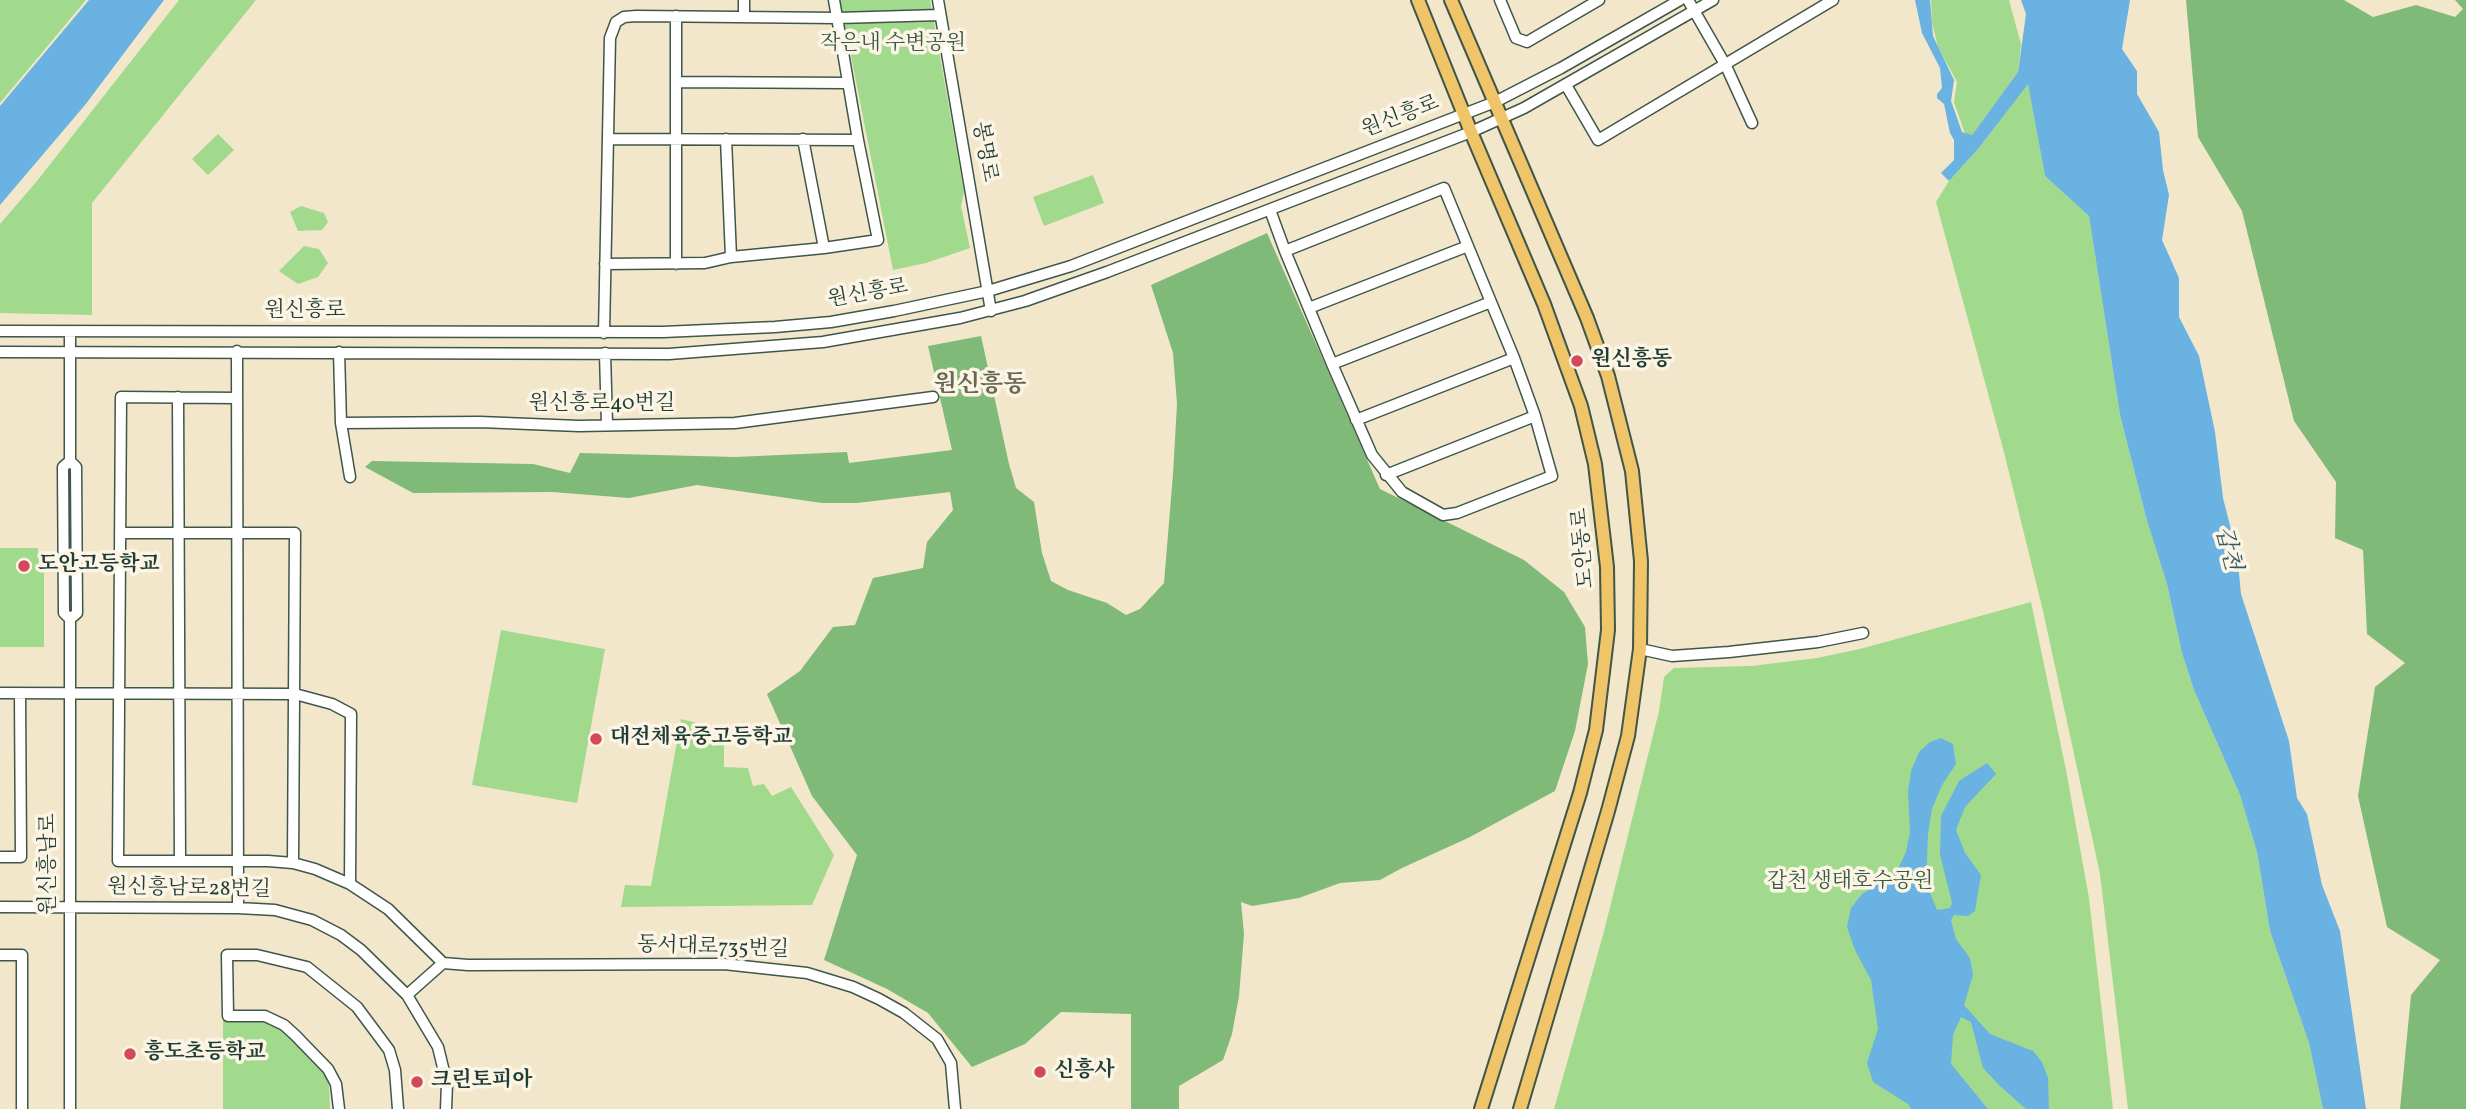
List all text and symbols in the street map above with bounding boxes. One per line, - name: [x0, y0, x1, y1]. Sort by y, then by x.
- park label: 작은내 수변공원: [820, 32, 966, 58]
- street label: 원신흥로: [1359, 92, 1443, 144]
- street label: 봉명로: [965, 120, 1001, 184]
- street label: 원신흥로: [826, 276, 910, 314]
- street label: 원신흥로: [264, 299, 346, 325]
- place label: 원신흥동: [1591, 348, 1672, 374]
- marker: 원신흥동: [1569, 353, 1585, 369]
- district label: 원신흥동: [934, 373, 1026, 401]
- street label: 원신흥로40번길: [529, 392, 675, 418]
- street label: 도안동로: [1569, 506, 1601, 590]
- water label: 갑천: [2207, 524, 2245, 574]
- place label: 도안고등학교: [38, 553, 160, 579]
- marker: 도안고등학교: [16, 558, 32, 574]
- place label: 대전체육중고등학교: [610, 726, 793, 752]
- marker: 대전체육중고등학교: [588, 731, 604, 747]
- street label: 원신흥남로: [37, 813, 63, 915]
- park label: 갑천 생태호수공원: [1767, 870, 1933, 896]
- street label: 원신흥남로28번길: [107, 876, 271, 904]
- street label: 동서대로735번길: [637, 934, 789, 964]
- place label: 흥도초등학교: [144, 1041, 266, 1067]
- marker: 흥도초등학교: [122, 1046, 138, 1062]
- place label: 신흥사: [1054, 1059, 1115, 1085]
- marker: 신흥사: [1032, 1064, 1048, 1080]
- place label: 크린토피아: [431, 1069, 532, 1095]
- marker: 크린토피아: [409, 1074, 425, 1090]

